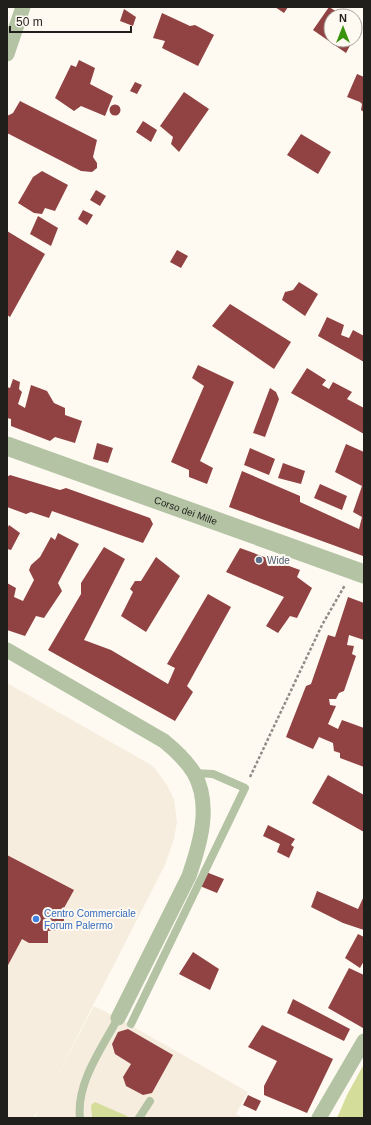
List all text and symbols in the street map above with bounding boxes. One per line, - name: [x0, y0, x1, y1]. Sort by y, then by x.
- scale bar: [10, 8, 131, 34]
- north arrow: [323, 8, 363, 48]
- text: N: [339, 12, 347, 24]
- text: 50 m: [16, 15, 43, 29]
- street label: Corso dei Mille: [153, 494, 219, 527]
- marker: Wide: [254, 555, 264, 565]
- place label: Wide: [267, 555, 290, 566]
- place label: Centro Commerciale Forum Palermo: [44, 908, 136, 931]
- marker: Centro Commerciale Forum Palermo: [31, 914, 41, 924]

